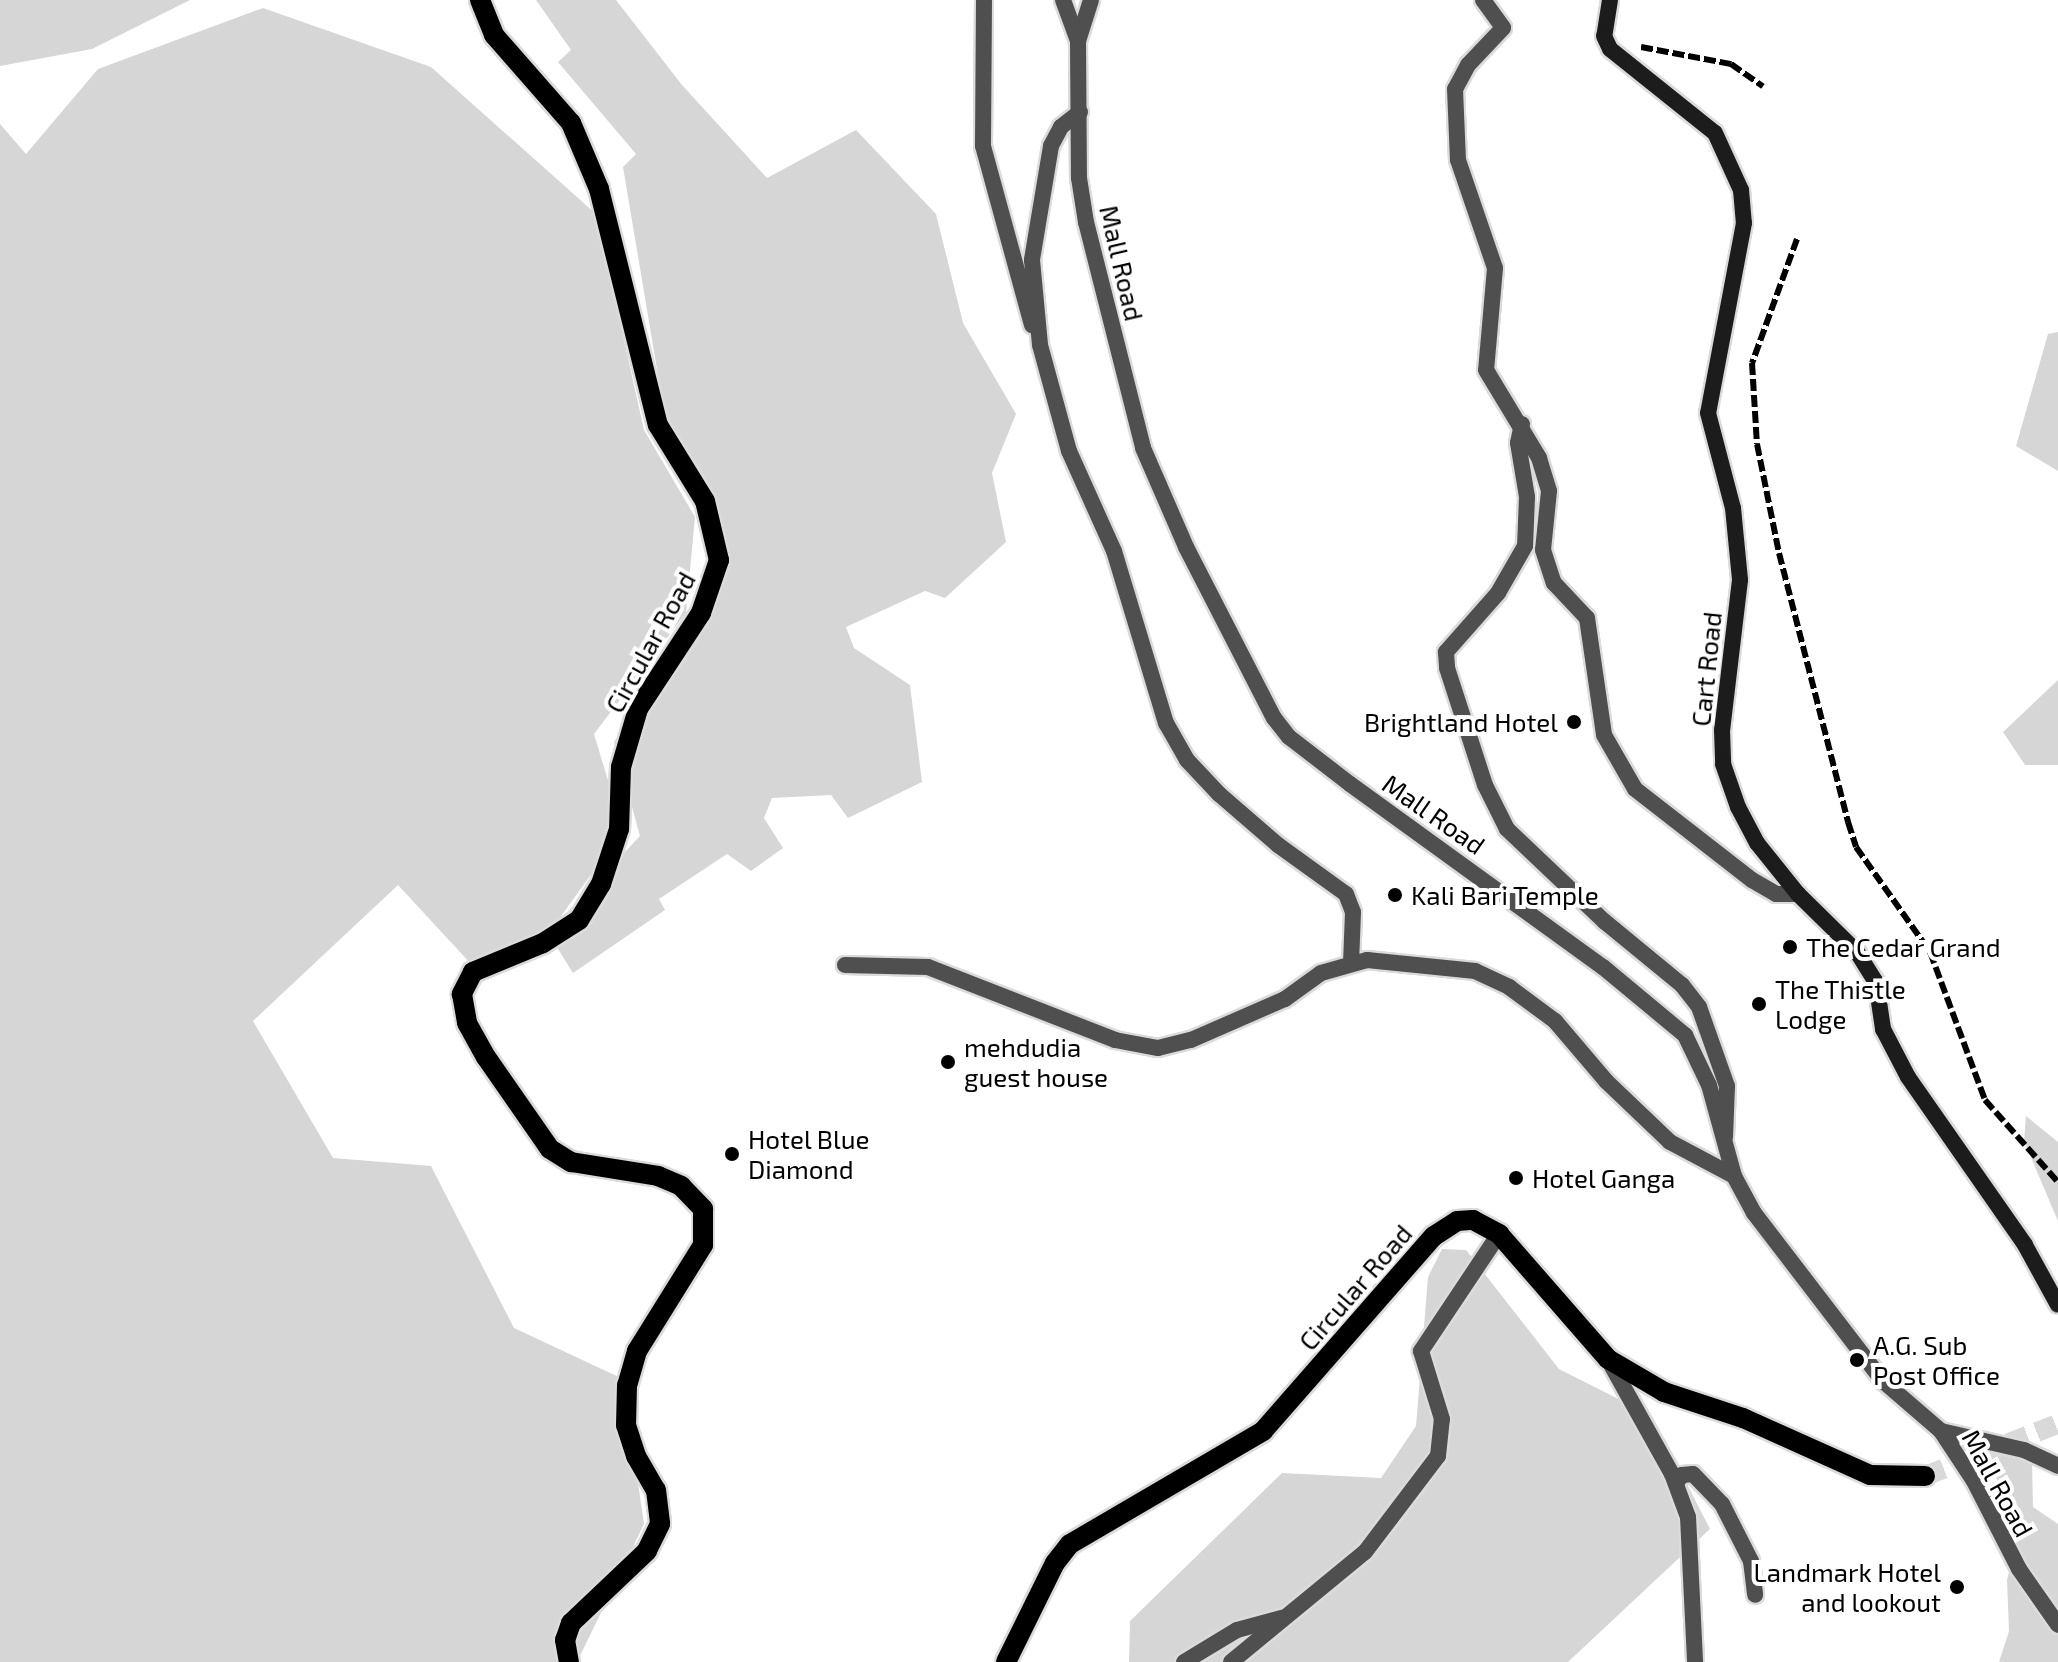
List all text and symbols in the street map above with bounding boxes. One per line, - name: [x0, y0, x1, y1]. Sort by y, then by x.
- street label: Mall Road: [1094, 202, 1150, 324]
- street label: Circular Road: [598, 566, 702, 718]
- street label: Cart Road: [1684, 610, 1728, 728]
- place label: Brightland Hotel: [1364, 706, 1558, 738]
- marker: Brightland Hotel: [1565, 713, 1583, 731]
- street label: Mall Road: [1377, 767, 1491, 861]
- place label: Kali Bari Temple: [1411, 879, 1599, 911]
- marker: Kali Bari Temple: [1386, 886, 1404, 904]
- place label: The Cedar Grand: [1806, 931, 2001, 963]
- marker: The Cedar Grand: [1781, 938, 1799, 956]
- place label: The Thistle Lodge: [1775, 973, 1906, 1034]
- marker: The Thistle Lodge: [1750, 995, 1768, 1013]
- place label: mehdudia guest house: [964, 1031, 1108, 1092]
- marker: mehdudia guest house: [939, 1053, 957, 1071]
- place label: Hotel Blue Diamond: [748, 1123, 870, 1184]
- marker: Hotel Blue Diamond: [723, 1145, 741, 1163]
- place label: Hotel Ganga: [1532, 1162, 1676, 1194]
- marker: Hotel Ganga: [1507, 1169, 1525, 1187]
- street label: Circular Road: [1292, 1218, 1418, 1356]
- place label: A.G. Sub Post Office: [1873, 1329, 2000, 1390]
- marker: A.G. Sub Post Office: [1848, 1351, 1866, 1369]
- street label: Mall Road: [1956, 1424, 2040, 1542]
- place label: Landmark Hotel and lookout: [1753, 1556, 1941, 1618]
- marker: Landmark Hotel and lookout: [1948, 1578, 1966, 1596]

